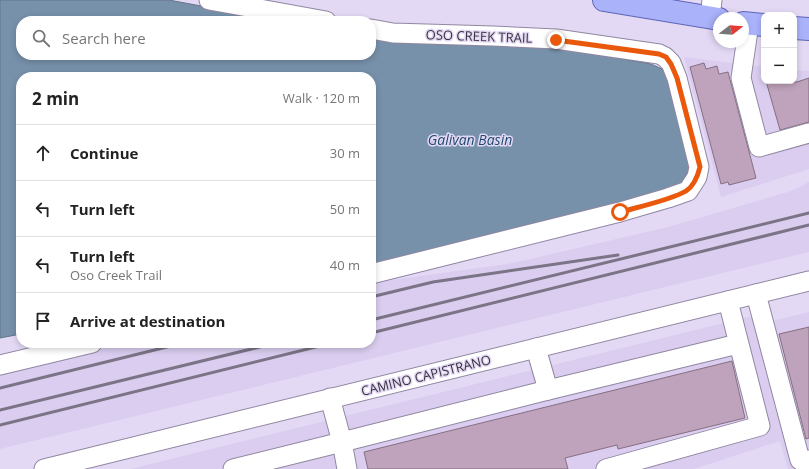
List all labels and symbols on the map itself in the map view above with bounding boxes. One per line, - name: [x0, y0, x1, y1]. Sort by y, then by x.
- north arrow: [713, 12, 749, 48]
- street label: OSO CREEK TRAIL: [425, 25, 533, 47]
- route end: [547, 31, 565, 49]
- water label: Galivan Basin: [428, 130, 512, 149]
- route start: [611, 203, 629, 221]
- street label: CAMINO CAPISTRANO: [359, 350, 493, 400]

